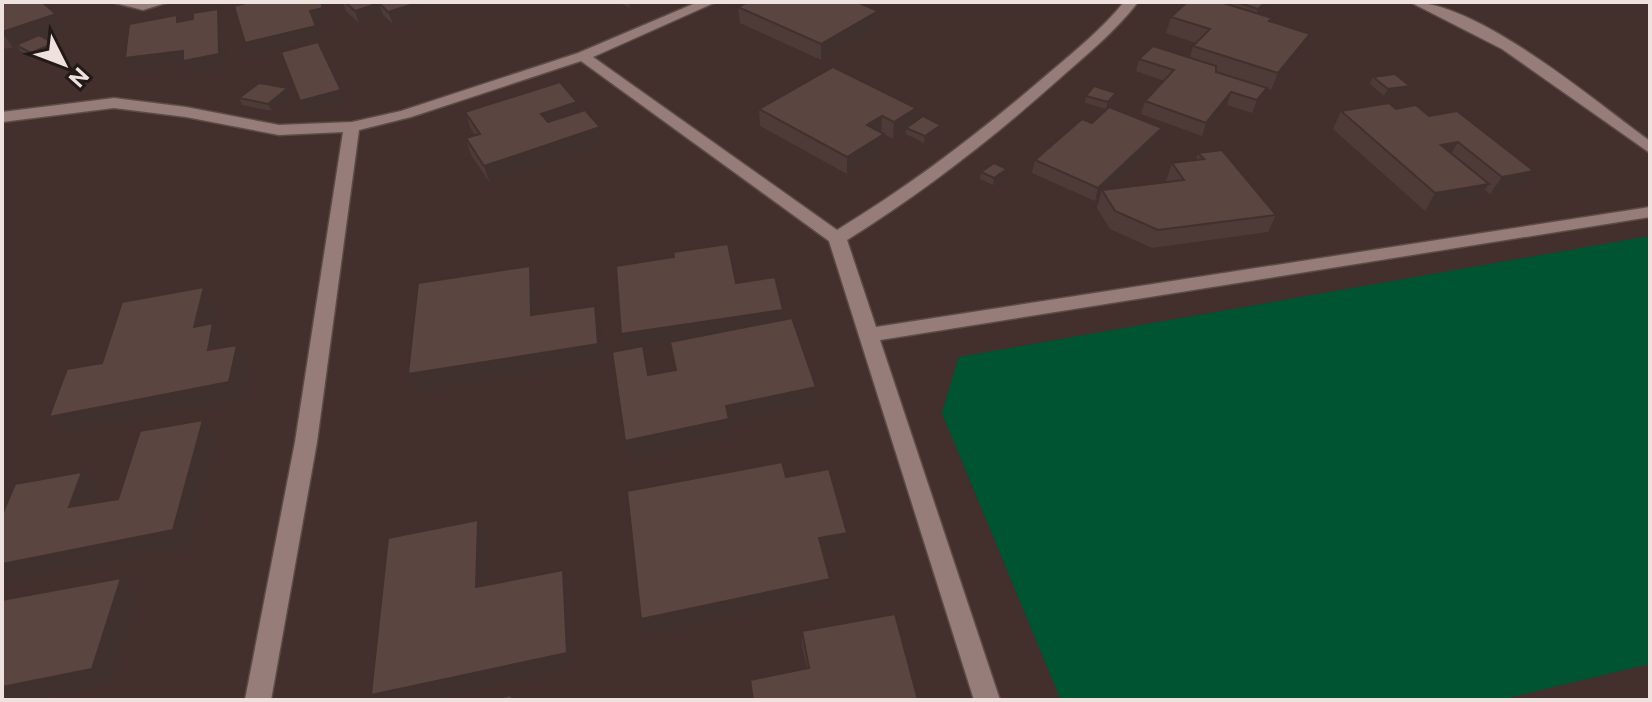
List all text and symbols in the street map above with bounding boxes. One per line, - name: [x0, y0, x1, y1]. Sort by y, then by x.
- north arrow: [24, 24, 104, 104]
- text: N: [63, 62, 94, 92]

